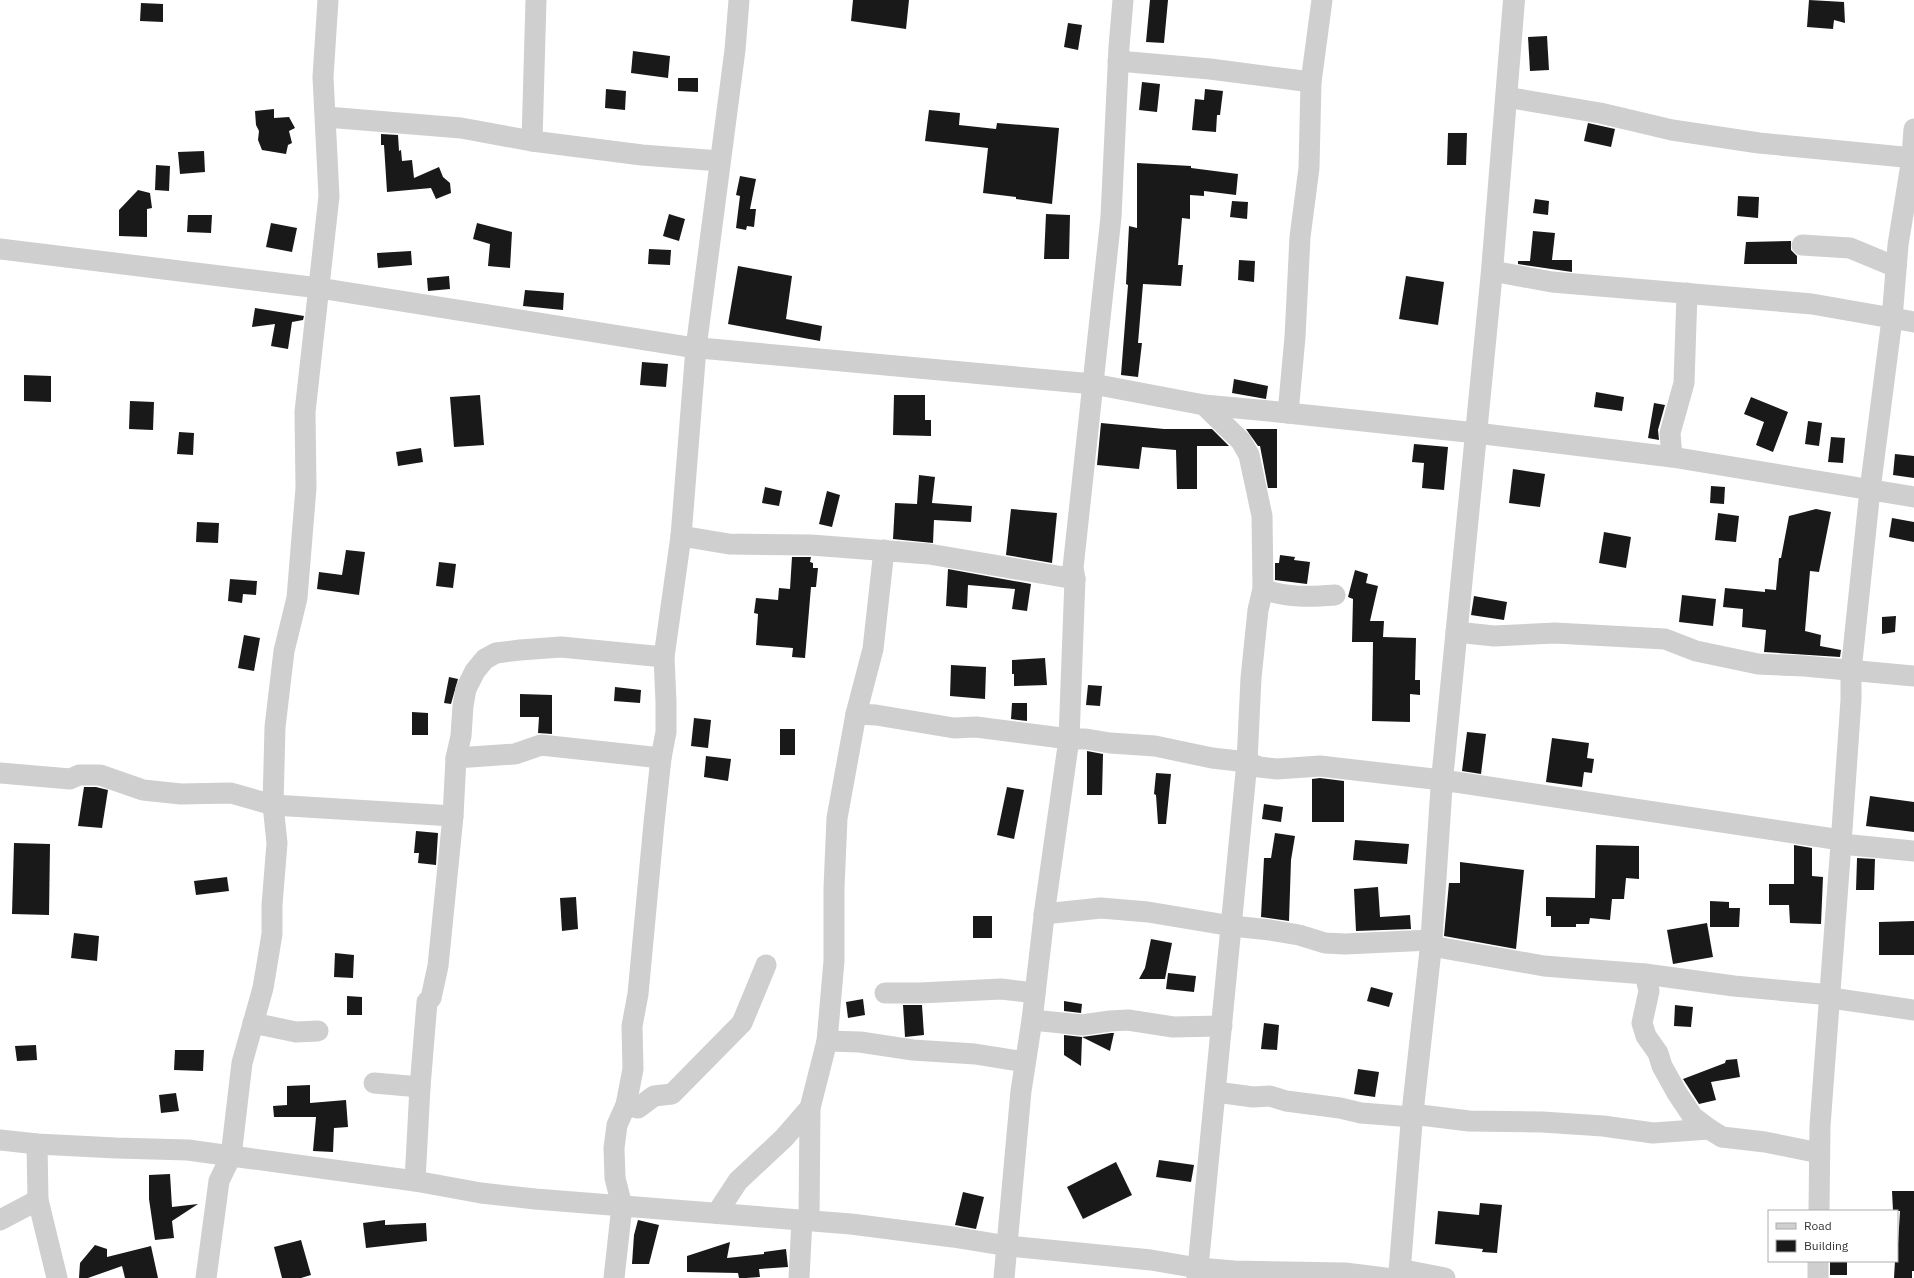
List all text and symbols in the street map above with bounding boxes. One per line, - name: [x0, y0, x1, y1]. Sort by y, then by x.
- legend: [1768, 1210, 1898, 1262]
- text: Road: [1804, 1218, 1832, 1233]
- text: Building: [1804, 1238, 1849, 1253]

